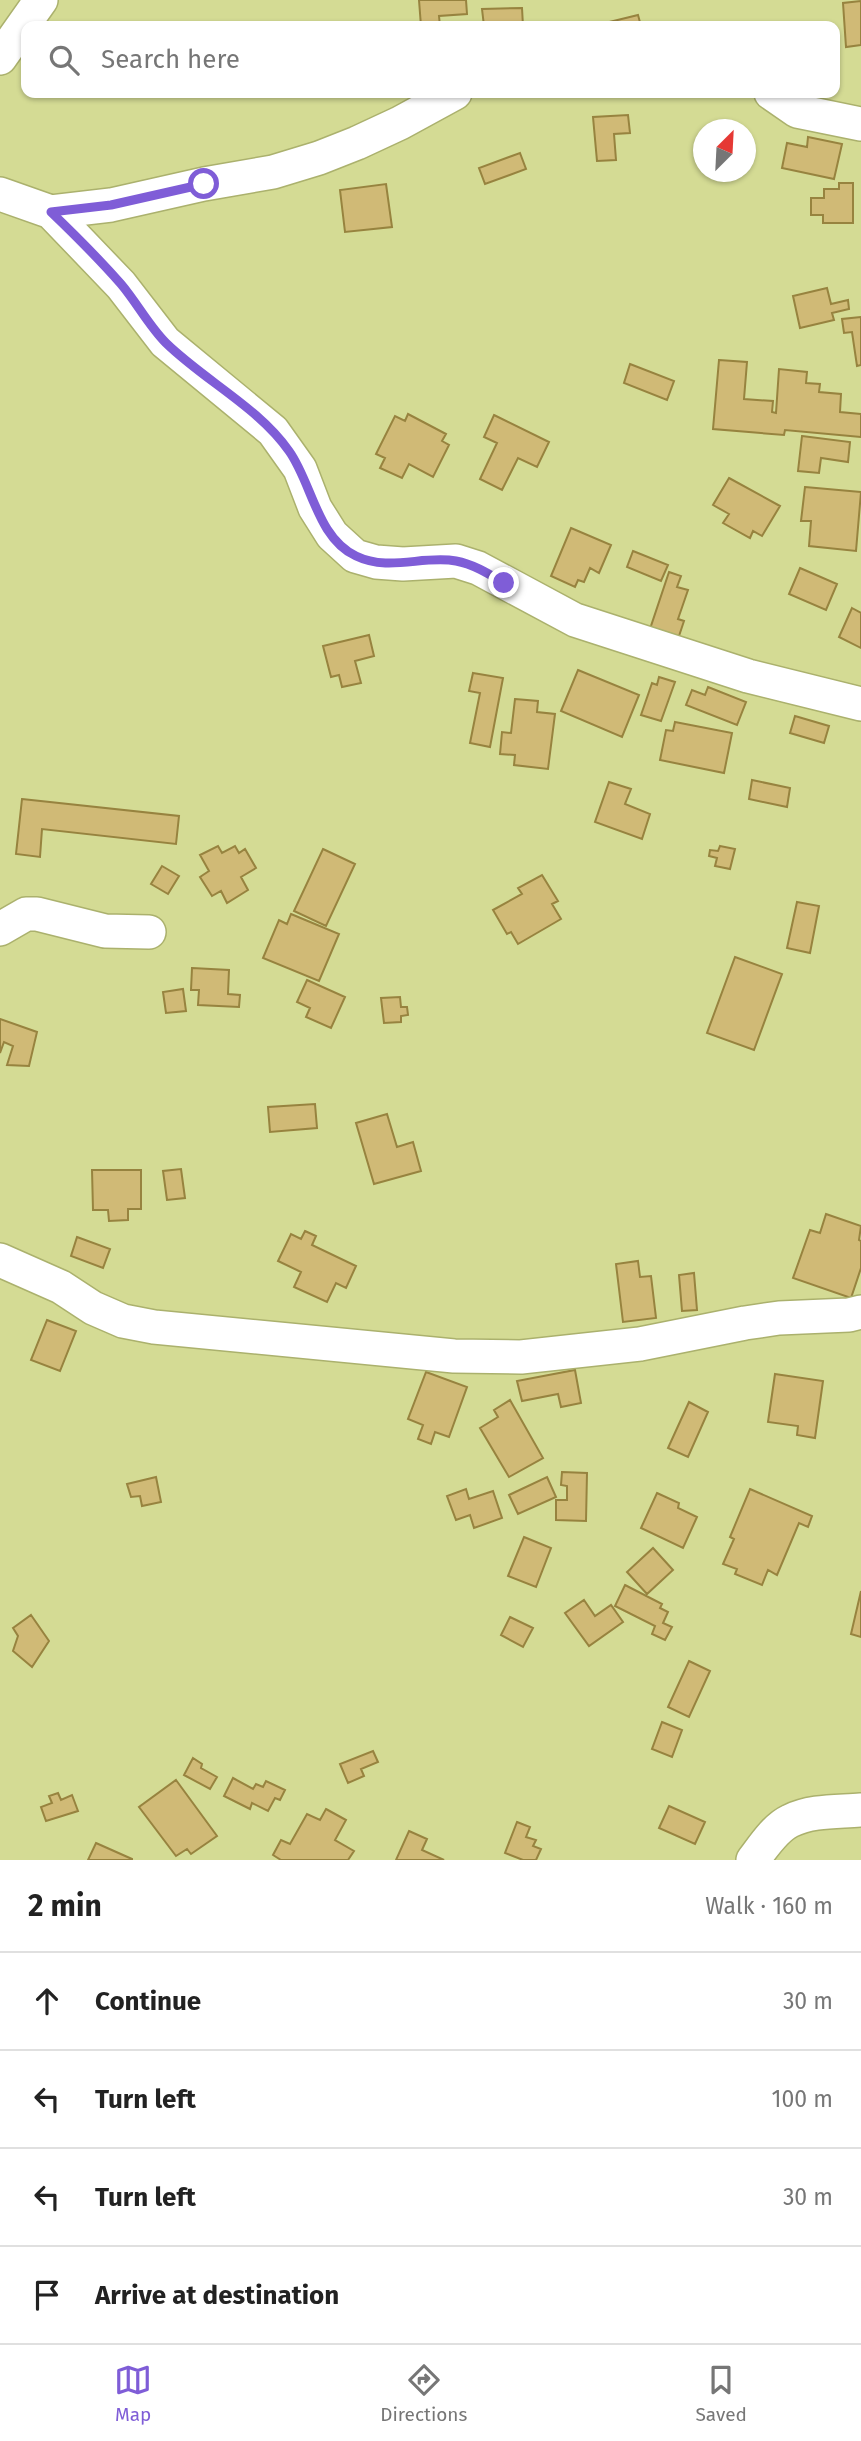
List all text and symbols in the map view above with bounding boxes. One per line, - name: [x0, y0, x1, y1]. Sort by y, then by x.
- search box: [21, 21, 840, 98]
- icon: search: [45, 41, 83, 79]
- text: Search here: [101, 44, 240, 75]
- north arrow: [693, 119, 756, 182]
- route start: [188, 168, 219, 199]
- route end: [488, 567, 519, 598]
- text: 2 min: [28, 1888, 102, 1924]
- text: Walk · 160 m: [705, 1892, 833, 1920]
- icon: ahead: [28, 1982, 66, 2020]
- text: Continue: [95, 1986, 201, 2017]
- text: 30 m: [783, 1987, 833, 2015]
- icon: left: [28, 2080, 66, 2118]
- text: Turn left: [95, 2084, 196, 2115]
- text: 100 m: [772, 2085, 833, 2113]
- icon: left: [28, 2178, 66, 2216]
- text: Turn left: [95, 2182, 196, 2213]
- text: 30 m: [783, 2183, 833, 2211]
- icon: arrive: [28, 2276, 66, 2314]
- text: Arrive at destination: [95, 2280, 339, 2311]
- tab: Map: [114, 2361, 152, 2426]
- tab: Directions: [380, 2361, 467, 2426]
- tab: Saved: [696, 2361, 747, 2426]

